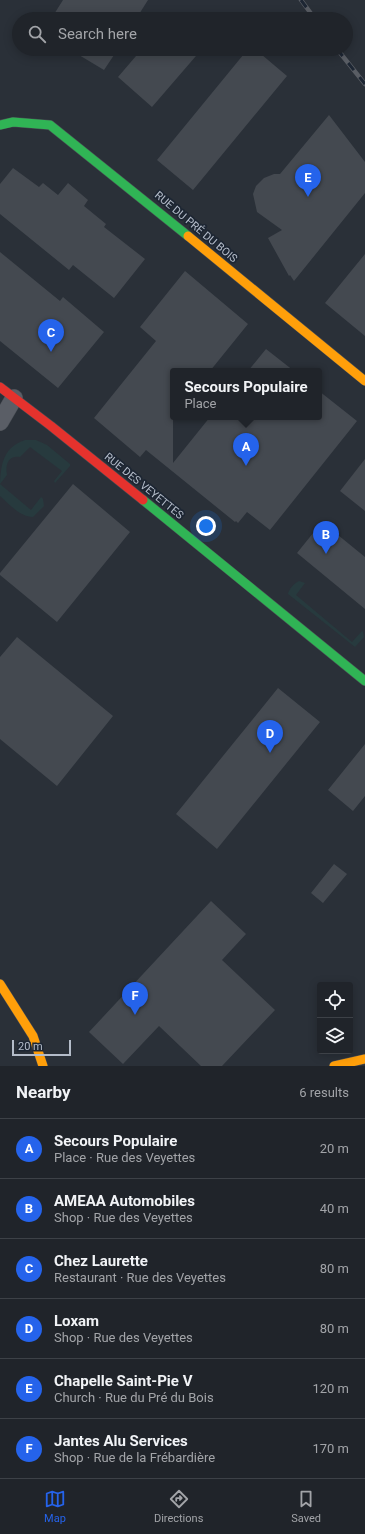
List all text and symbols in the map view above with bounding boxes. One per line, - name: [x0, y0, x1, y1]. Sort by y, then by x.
- search box: [12, 12, 353, 56]
- icon: search: [26, 23, 48, 45]
- text: Search here: [58, 25, 137, 43]
- pin: E: [295, 164, 321, 197]
- street label: RUE DU PRÉ DU BOIS: [152, 189, 240, 266]
- pin: C: [38, 319, 64, 352]
- popup: [170, 368, 322, 420]
- text: Secours Populaire: [184, 378, 308, 396]
- text: Place: [184, 396, 217, 411]
- pin: A: [233, 433, 259, 466]
- street label: RUE DES VEYETTES: [102, 450, 186, 522]
- your location: [196, 516, 216, 536]
- pin: B: [313, 521, 339, 554]
- pin: D: [257, 720, 283, 753]
- pin: F: [122, 982, 148, 1015]
- map controls: [317, 982, 353, 1054]
- button: locate: [317, 982, 353, 1018]
- button: layers: [317, 1018, 353, 1054]
- scale bar: [12, 1038, 71, 1057]
- text: 20 m: [18, 1040, 43, 1053]
- text: Nearby: [16, 1082, 71, 1102]
- text: 6 results: [299, 1085, 349, 1100]
- text: Secours Populaire: [54, 1132, 177, 1150]
- text: A: [25, 1141, 33, 1156]
- text: 20 m: [320, 1141, 349, 1156]
- text: Place · Rue des Veyettes: [54, 1150, 195, 1165]
- text: AMEAA Automobiles: [54, 1192, 195, 1210]
- text: B: [25, 1201, 33, 1216]
- text: 40 m: [320, 1201, 349, 1216]
- text: Shop · Rue des Veyettes: [54, 1210, 193, 1225]
- text: Chez Laurette: [54, 1252, 148, 1270]
- text: C: [25, 1261, 33, 1276]
- text: 80 m: [320, 1261, 349, 1276]
- text: Restaurant · Rue des Veyettes: [54, 1270, 226, 1285]
- text: Loxam: [54, 1312, 99, 1330]
- text: D: [25, 1321, 33, 1336]
- text: 80 m: [320, 1321, 349, 1336]
- text: Shop · Rue des Veyettes: [54, 1330, 193, 1345]
- text: Chapelle Saint-Pie V: [54, 1372, 192, 1390]
- text: E: [25, 1381, 33, 1396]
- text: 120 m: [312, 1381, 349, 1396]
- text: Church · Rue du Pré du Bois: [54, 1390, 214, 1405]
- text: Jantes Alu Services: [54, 1432, 188, 1450]
- text: F: [25, 1441, 33, 1456]
- text: 170 m: [312, 1441, 349, 1456]
- text: Shop · Rue de la Frébardière: [54, 1450, 215, 1465]
- tab: Map: [44, 1488, 66, 1525]
- tab: Directions: [154, 1488, 203, 1525]
- tab: Saved: [291, 1488, 321, 1525]

